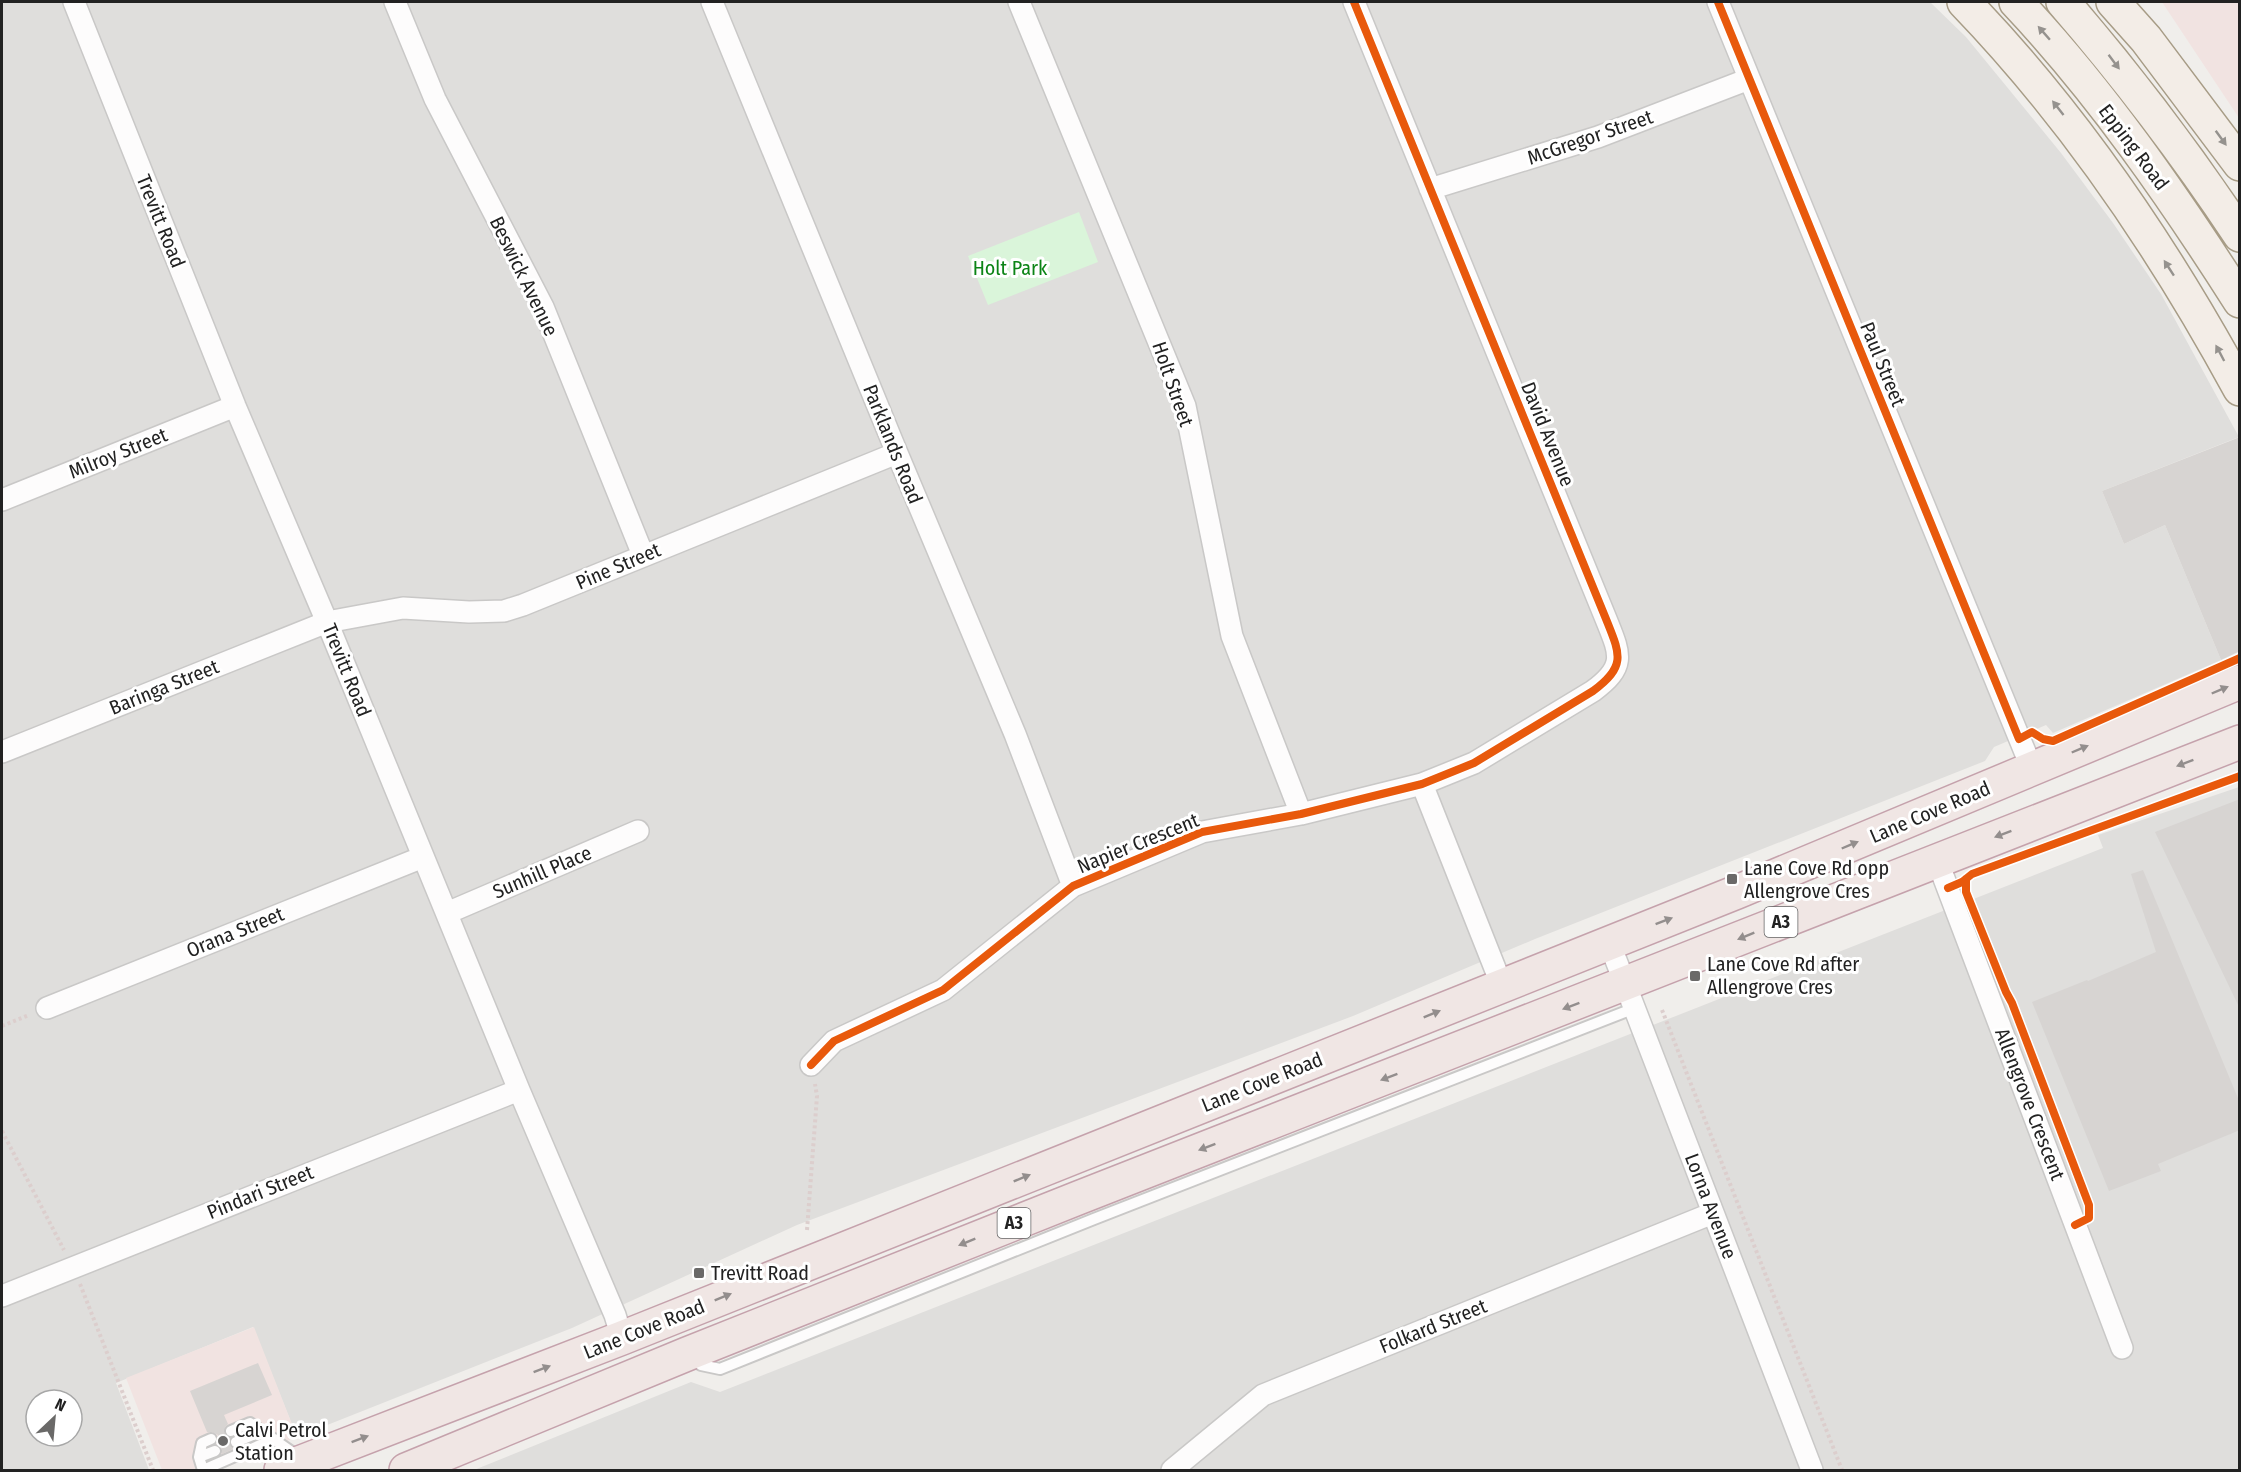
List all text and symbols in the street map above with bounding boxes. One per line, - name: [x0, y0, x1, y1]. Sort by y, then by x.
- one-way arrow: [2038, 26, 2051, 41]
- one-way arrow: [2108, 54, 2120, 70]
- street label: Epping Road: [2094, 99, 2174, 195]
- one-way arrow: [2051, 100, 2064, 116]
- street label: McGregor Street: [1524, 104, 1656, 170]
- one-way arrow: [2215, 130, 2227, 146]
- street label: Trevitt Road: [132, 171, 190, 271]
- street label: Beswick Avenue: [485, 212, 563, 340]
- park label: Holt Park: [973, 256, 1048, 280]
- one-way arrow: [2164, 260, 2175, 276]
- street label: Paul Street: [1855, 318, 1911, 410]
- street label: Holt Street: [1147, 338, 1199, 430]
- one-way arrow: [2215, 344, 2225, 361]
- street label: David Avenue: [1516, 378, 1580, 490]
- street label: Parklands Road: [858, 381, 928, 507]
- street label: Milroy Street: [65, 422, 171, 484]
- street label: Pine Street: [572, 537, 664, 595]
- street label: Trevitt Road: [318, 620, 376, 720]
- street label: Baringa Street: [106, 654, 223, 720]
- one-way arrow: [2211, 685, 2229, 695]
- one-way arrow: [2071, 744, 2089, 754]
- one-way arrow: [2176, 759, 2194, 769]
- street label: Lane Cove Road: [1866, 776, 1994, 848]
- street label: Napier Crescent: [1074, 808, 1203, 878]
- one-way arrow: [1994, 829, 2012, 839]
- street label: Sunhill Place: [489, 840, 595, 904]
- one-way arrow: [1841, 840, 1859, 850]
- place label: Lane Cove Rd opp Allengrove Cres: [1744, 856, 1889, 903]
- marker: Lane Cove Rd opp Allengrove Cres: [1725, 872, 1739, 886]
- street label: Orana Street: [183, 901, 288, 962]
- road number: A3: [1764, 907, 1798, 937]
- one-way arrow: [1655, 916, 1673, 926]
- one-way arrow: [1737, 932, 1755, 941]
- place label: Lane Cove Rd after Allengrove Cres: [1707, 952, 1859, 999]
- marker: Lane Cove Rd after Allengrove Cres: [1688, 969, 1702, 983]
- one-way arrow: [1562, 1001, 1580, 1011]
- one-way arrow: [1423, 1009, 1441, 1018]
- street label: Allengrove Crescent: [1990, 1025, 2070, 1184]
- street label: Lane Cove Road: [1198, 1047, 1326, 1117]
- one-way arrow: [1380, 1072, 1398, 1082]
- one-way arrow: [1198, 1143, 1216, 1153]
- street label: Lorna Avenue: [1680, 1150, 1742, 1262]
- street label: Pindari Street: [203, 1160, 317, 1224]
- one-way arrow: [1013, 1173, 1031, 1183]
- road number: A3: [998, 1208, 1030, 1238]
- one-way arrow: [958, 1237, 976, 1247]
- place label: Trevitt Road: [711, 1261, 809, 1285]
- marker: Trevitt Road: [692, 1266, 706, 1280]
- one-way arrow: [715, 1292, 733, 1302]
- street label: Folkard Street: [1376, 1293, 1491, 1358]
- street label: Lane Cove Road: [580, 1294, 708, 1364]
- one-way arrow: [533, 1363, 551, 1373]
- north arrow: [24, 1388, 84, 1448]
- text: N: [52, 1394, 69, 1416]
- place label: Calvi Petrol Station: [235, 1418, 327, 1465]
- marker: Calvi Petrol Station: [216, 1434, 230, 1448]
- one-way arrow: [351, 1434, 369, 1443]

